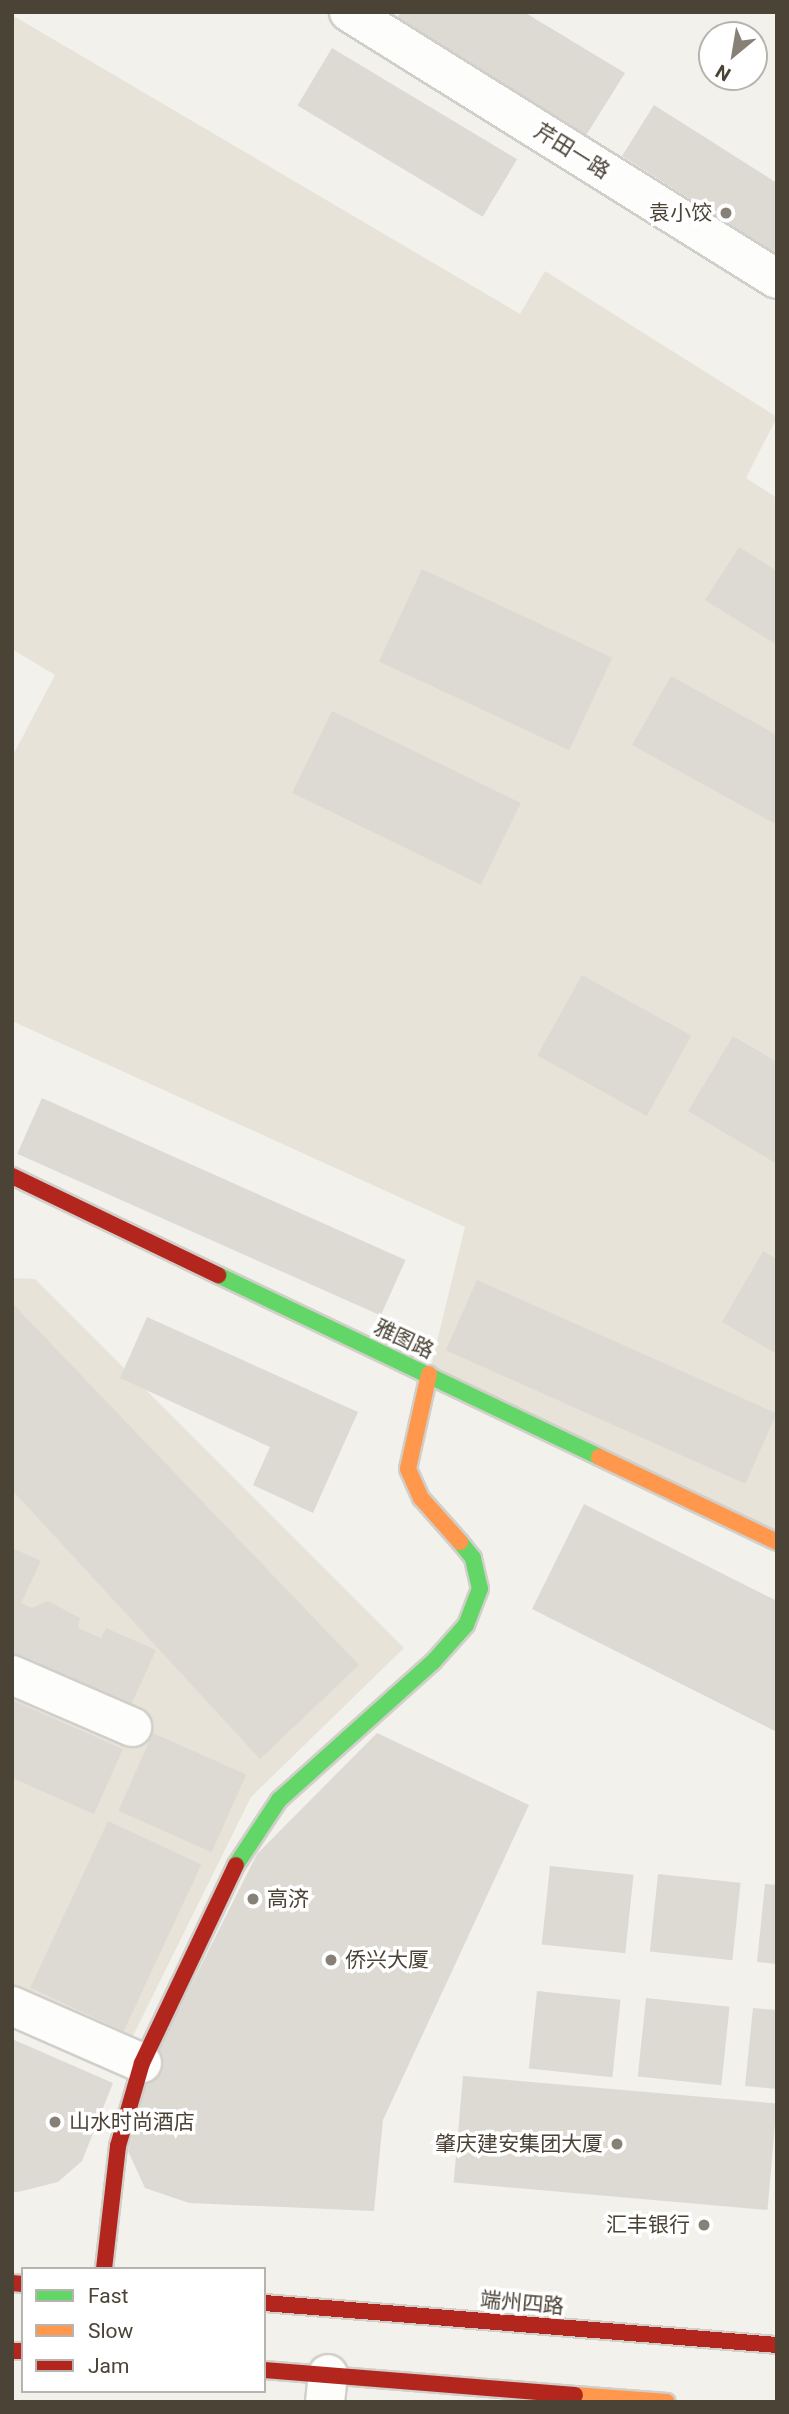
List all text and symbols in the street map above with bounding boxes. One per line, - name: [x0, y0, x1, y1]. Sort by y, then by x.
- north arrow: [698, 21, 768, 91]
- text: N: [712, 60, 735, 86]
- street label: 芹田一路: [530, 118, 614, 184]
- place label: 袁小饺: [649, 200, 712, 226]
- marker: 袁小饺: [718, 205, 734, 221]
- street label: 雅图路: [370, 1314, 438, 1364]
- place label: 高济: [267, 1886, 309, 1912]
- marker: 高济: [245, 1891, 261, 1907]
- place label: 侨兴大厦: [345, 1947, 429, 1973]
- marker: 侨兴大厦: [323, 1952, 339, 1968]
- place label: 山水时尚酒店: [69, 2109, 195, 2135]
- marker: 山水时尚酒店: [47, 2114, 63, 2130]
- place label: 肇庆建安集团大厦: [435, 2131, 603, 2157]
- marker: 肇庆建安集团大厦: [609, 2136, 625, 2152]
- place label: 汇丰银行: [606, 2212, 690, 2238]
- marker: 汇丰银行: [696, 2217, 712, 2233]
- legend: [21, 2267, 266, 2393]
- text: Fast: [88, 2284, 128, 2308]
- street label: 端州四路: [479, 2287, 565, 2319]
- text: Slow: [88, 2319, 133, 2343]
- text: Jam: [88, 2354, 129, 2378]

